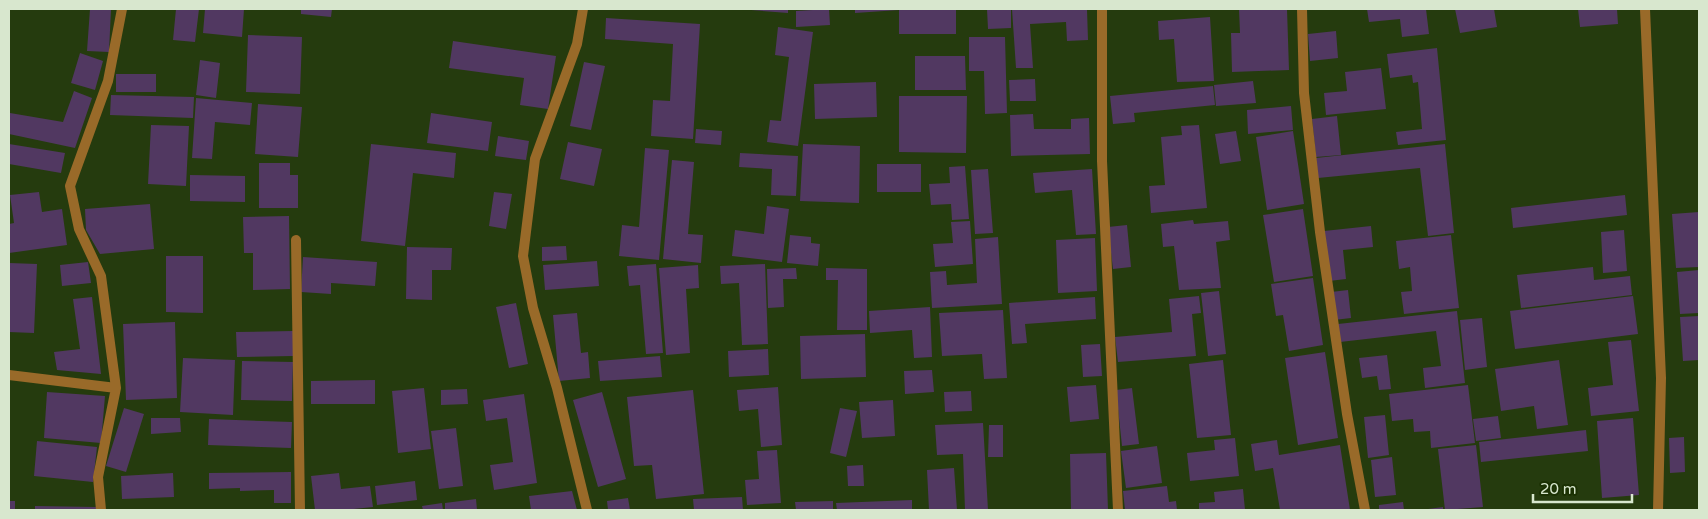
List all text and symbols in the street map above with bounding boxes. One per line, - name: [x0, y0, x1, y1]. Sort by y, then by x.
- scale bar: [1533, 472, 1632, 504]
- text: 20 m: [1540, 480, 1577, 498]

